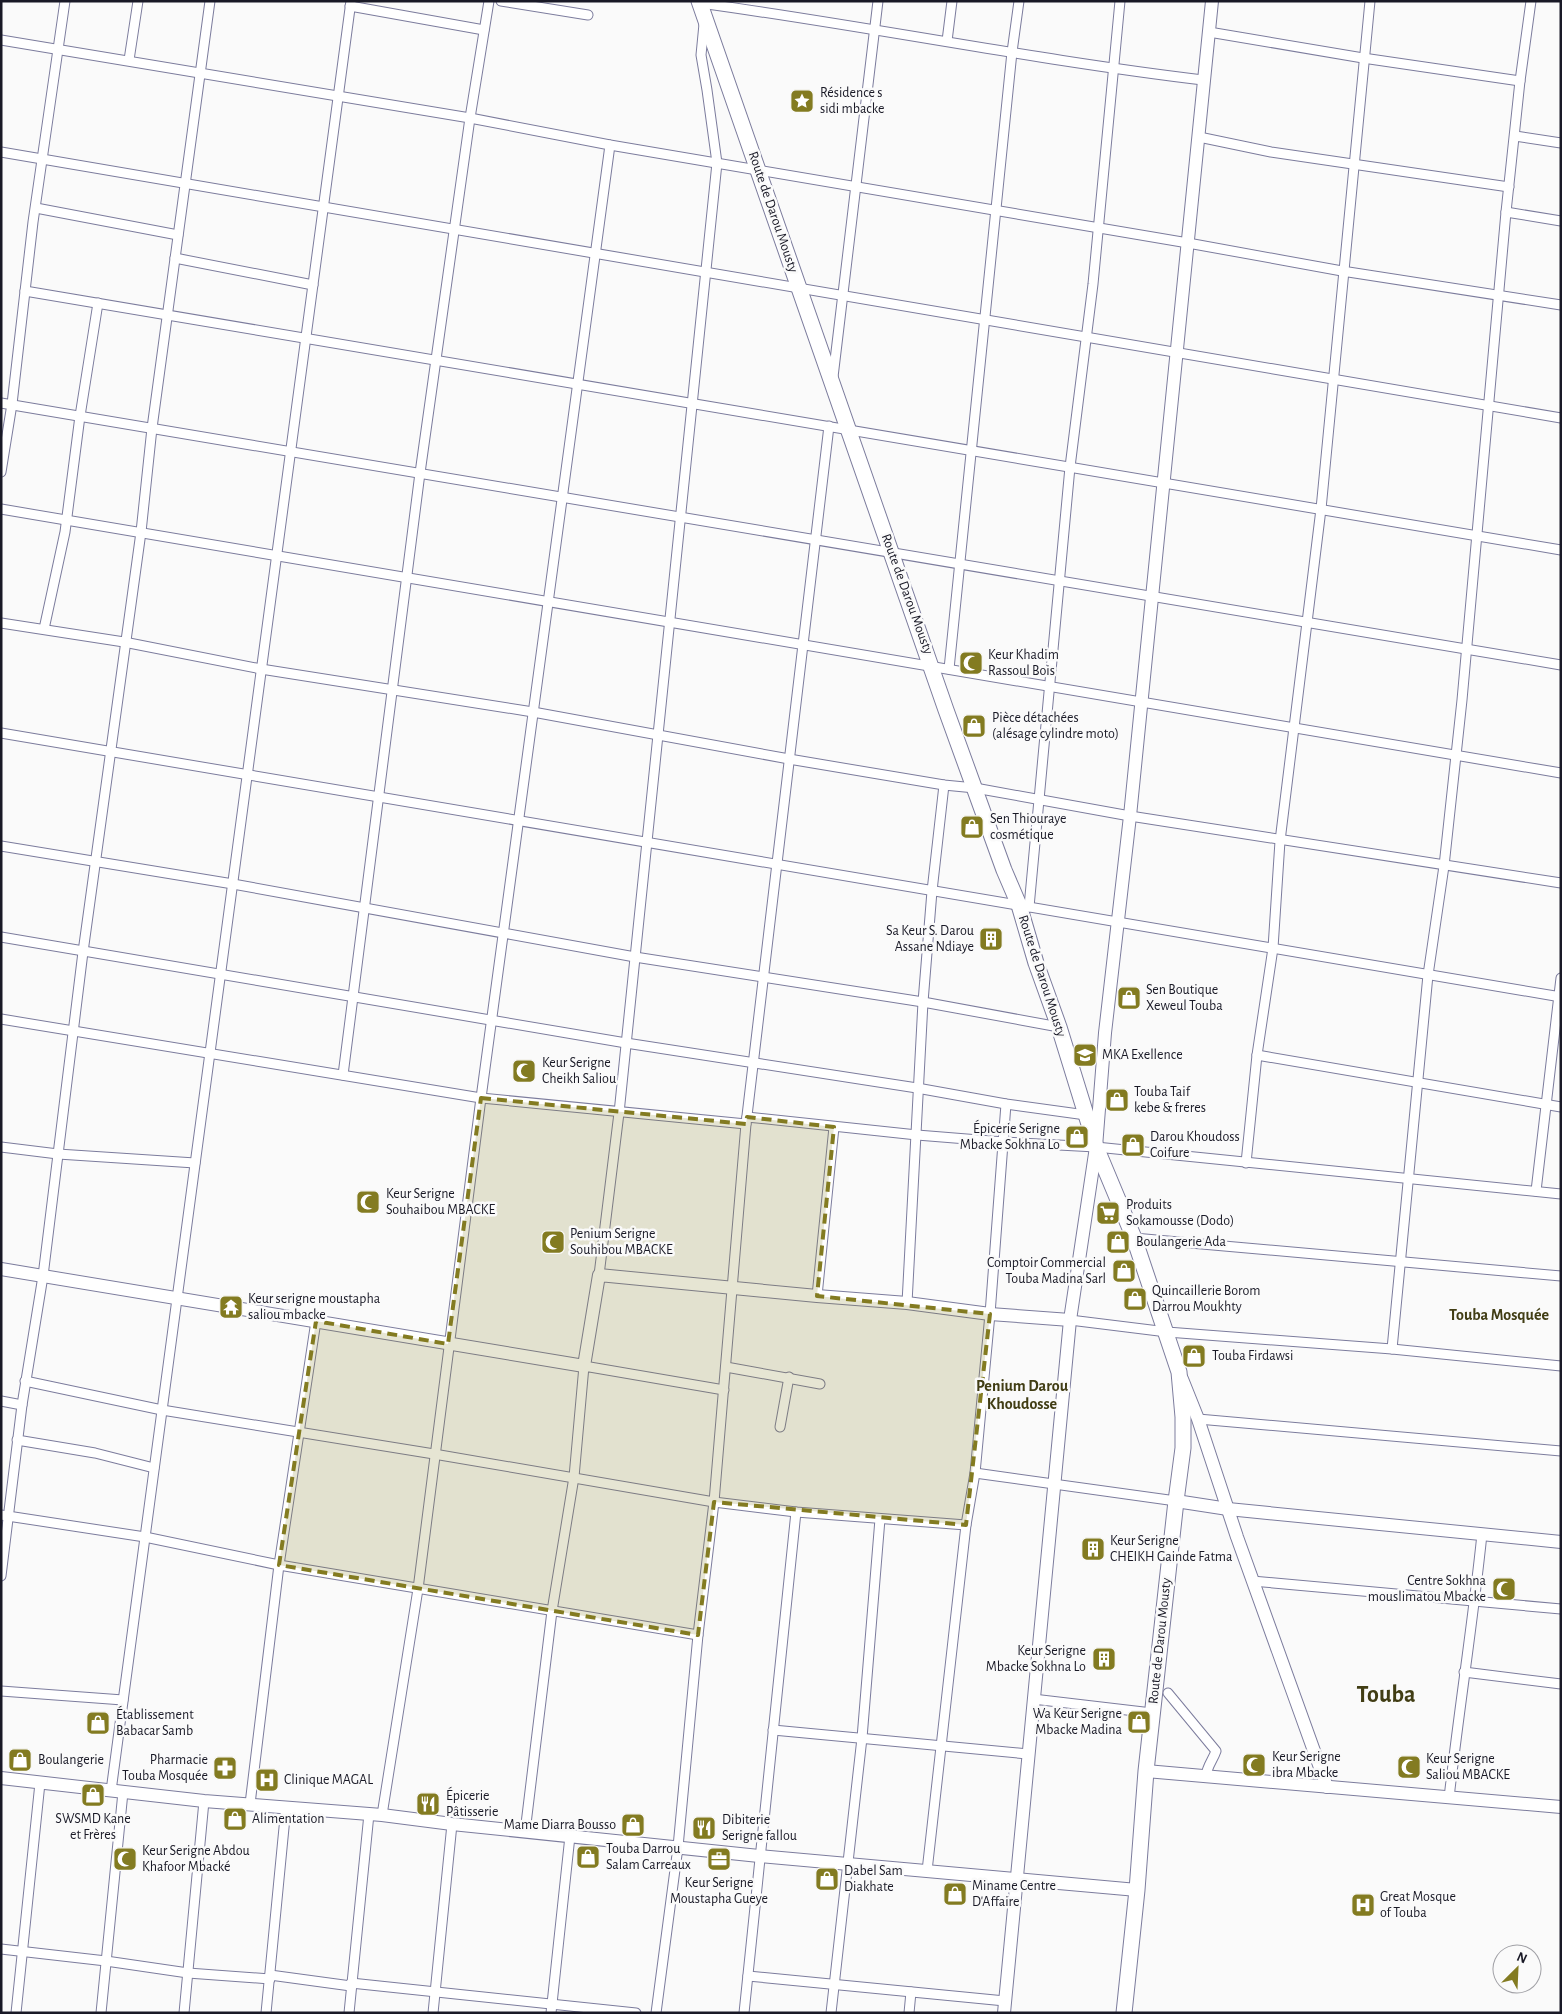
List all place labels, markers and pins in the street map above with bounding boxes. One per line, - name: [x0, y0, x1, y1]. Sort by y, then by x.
- place label: Résidence s sidi mbacke: [820, 86, 884, 116]
- place icon: Résidence s sidi mbacke: [789, 88, 815, 114]
- place label: Keur Khadim Rassoul Bois: [988, 648, 1059, 678]
- mosque icon: Keur Khadim Rassoul Bois: [958, 650, 984, 676]
- place label: Pièce détachées (alésage cylindre moto): [992, 711, 1119, 741]
- shop icon: Pièce détachées (alésage cylindre moto): [961, 713, 987, 739]
- place label: Sen Thiouraye cosmétique: [990, 812, 1066, 842]
- shop icon: Sen Thiouraye cosmétique: [959, 814, 985, 840]
- place label: Sa Keur S. Darou Assane Ndiaye: [886, 924, 974, 954]
- building icon: Sa Keur S. Darou Assane Ndiaye: [978, 926, 1004, 952]
- place label: Sen Boutique Xeweul Touba: [1146, 983, 1223, 1013]
- shop icon: Sen Boutique Xeweul Touba: [1116, 985, 1142, 1011]
- school or university icon: MKA Exellence: [1072, 1042, 1098, 1068]
- place label: MKA Exellence: [1102, 1048, 1183, 1062]
- place label: Keur Serigne Cheikh Saliou: [542, 1056, 616, 1086]
- mosque icon: Keur Serigne Cheikh Saliou: [511, 1058, 537, 1084]
- place label: Touba Taif kebe & freres: [1134, 1085, 1206, 1115]
- shop icon: Touba Taif kebe & freres: [1104, 1087, 1130, 1113]
- place label: Épicerie Serigne Mbacke Sokhna Lo: [960, 1119, 1060, 1152]
- shop icon: Épicerie Serigne Mbacke Sokhna Lo: [1064, 1124, 1090, 1150]
- place label: Darou Khoudoss Coifure: [1150, 1130, 1240, 1160]
- shop icon: Darou Khoudoss Coifure: [1120, 1132, 1146, 1158]
- place label: Keur Serigne Souhaibou MBACKE: [386, 1187, 495, 1217]
- mosque icon: Keur Serigne Souhaibou MBACKE: [355, 1189, 381, 1215]
- place label: Produits Sokamousse (Dodo): [1126, 1198, 1234, 1228]
- supermarket icon: Produits Sokamousse (Dodo): [1095, 1200, 1121, 1226]
- place label: Penium Serigne Souhibou MBACKE: [570, 1227, 673, 1257]
- mosque icon: Penium Serigne Souhibou MBACKE: [540, 1229, 566, 1255]
- shop icon: Boulangerie Ada: [1105, 1229, 1131, 1255]
- place label: Boulangerie Ada: [1136, 1235, 1226, 1249]
- place label: Comptoir Commercial Touba Madina Sarl: [987, 1256, 1106, 1286]
- shop icon: Comptoir Commercial Touba Madina Sarl: [1111, 1258, 1137, 1284]
- place label: Quincaillerie Borom Darrou Moukhty: [1152, 1284, 1260, 1314]
- shop icon: Quincaillerie Borom Darrou Moukhty: [1122, 1286, 1148, 1312]
- place label: Keur serigne moustapha saliou mbacke: [248, 1292, 381, 1322]
- temple icon: Keur serigne moustapha saliou mbacke: [218, 1294, 244, 1320]
- shop icon: Touba Firdawsi: [1181, 1343, 1207, 1369]
- place label: Touba Firdawsi: [1212, 1349, 1293, 1363]
- place label: Keur Serigne CHEIKH Gainde Fatma: [1110, 1534, 1233, 1564]
- building icon: Keur Serigne CHEIKH Gainde Fatma: [1080, 1536, 1106, 1562]
- place label: Centre Sokhna mouslimatou Mbacke: [1368, 1574, 1487, 1604]
- mosque icon: Centre Sokhna mouslimatou Mbacke: [1491, 1576, 1517, 1602]
- place label: Keur Serigne Mbacke Sokhna Lo: [986, 1644, 1086, 1674]
- building icon: Keur Serigne Mbacke Sokhna Lo: [1091, 1646, 1117, 1672]
- place label: Établissement Babacar Samb: [116, 1705, 194, 1738]
- place label: Wa Keur Serigne Mbacke Madina: [1033, 1707, 1123, 1737]
- shop icon: Wa Keur Serigne Mbacke Madina: [1126, 1709, 1152, 1735]
- shop icon: Établissement Babacar Samb: [85, 1710, 111, 1736]
- shop icon: Boulangerie: [7, 1747, 33, 1773]
- place label: Keur Serigne ibra Mbacke: [1272, 1750, 1341, 1780]
- mosque icon: Keur Serigne ibra Mbacke: [1241, 1752, 1267, 1778]
- place label: Keur Serigne Saliou MBACKE: [1426, 1752, 1510, 1782]
- place label: Boulangerie: [38, 1753, 104, 1767]
- place label: Pharmacie Touba Mosquée: [122, 1753, 208, 1783]
- mosque icon: Keur Serigne Saliou MBACKE: [1396, 1754, 1422, 1780]
- pharmacy icon: Pharmacie Touba Mosquée: [212, 1755, 238, 1781]
- hospital icon: Clinique MAGAL: [254, 1767, 280, 1793]
- place label: Clinique MAGAL: [284, 1773, 373, 1787]
- shop icon: SWSMD Kane et Frères: [80, 1782, 106, 1808]
- place label: Épicerie Pâtisserie: [446, 1786, 498, 1819]
- restaurant icon: Épicerie Pâtisserie: [415, 1791, 441, 1817]
- shop icon: Alimentation: [222, 1806, 248, 1832]
- place label: SWSMD Kane et Frères: [55, 1812, 131, 1842]
- place label: Alimentation: [252, 1812, 325, 1826]
- shop icon: Mame Diarra Bousso: [620, 1812, 646, 1838]
- place label: Dibiterie Serigne fallou: [722, 1813, 797, 1843]
- restaurant icon: Dibiterie Serigne fallou: [691, 1815, 717, 1841]
- place label: Mame Diarra Bousso: [504, 1818, 616, 1832]
- place label: Touba Darrou Salam Carreaux: [606, 1842, 691, 1872]
- place label: Keur Serigne Abdou Khafoor Mbacké: [142, 1844, 250, 1874]
- shop icon: Touba Darrou Salam Carreaux: [575, 1844, 601, 1870]
- mosque icon: Keur Serigne Abdou Khafoor Mbacké: [112, 1846, 138, 1872]
- office icon: Keur Serigne Moustapha Gueye: [706, 1846, 732, 1872]
- place label: Dabel Sam Diakhate: [844, 1864, 903, 1894]
- shop icon: Dabel Sam Diakhate: [814, 1866, 840, 1892]
- place label: Keur Serigne Moustapha Gueye: [670, 1876, 768, 1906]
- place label: Miname Centre D'Affaire: [972, 1879, 1056, 1909]
- shop icon: Miname Centre D'Affaire: [942, 1881, 968, 1907]
- place label: Great Mosque of Touba: [1380, 1890, 1456, 1920]
- hospital icon: Great Mosque of Touba: [1350, 1892, 1376, 1918]

